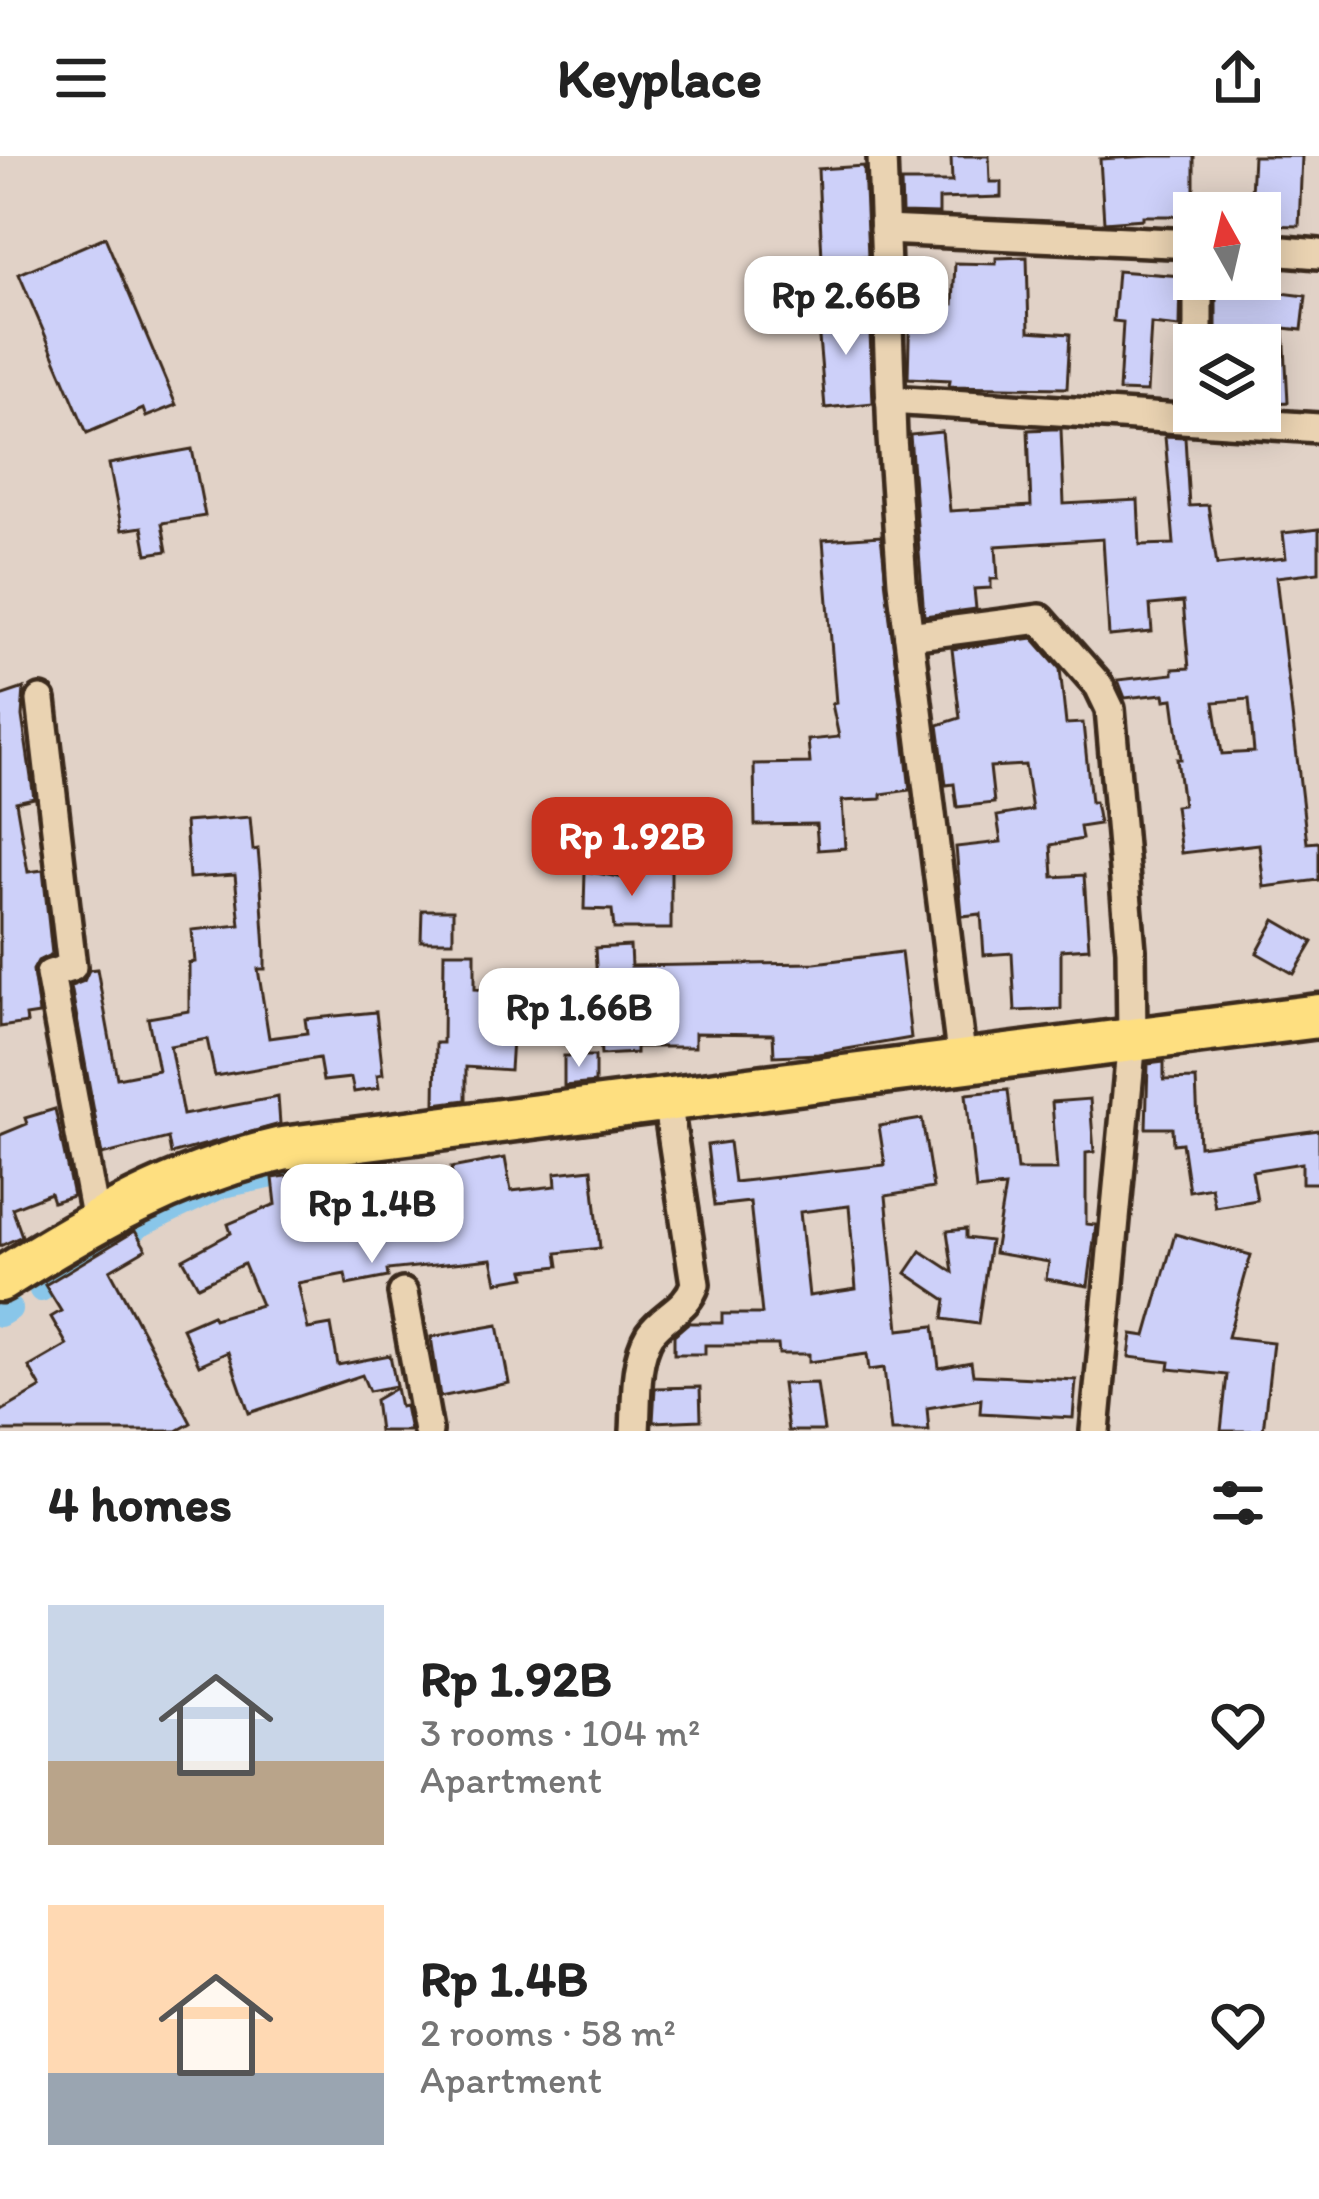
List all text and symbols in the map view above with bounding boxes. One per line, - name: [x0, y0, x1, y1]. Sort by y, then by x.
- icon: menu: [48, 45, 114, 111]
- icon: share: [1205, 45, 1271, 111]
- text: Keyplace: [557, 46, 762, 111]
- north arrow: [1173, 192, 1281, 300]
- map controls: [1173, 192, 1281, 432]
- pin: Rp 2.66B: [722, 256, 970, 358]
- text: Rp 2.66B: [771, 271, 921, 318]
- button: layers: [1173, 324, 1281, 432]
- pin: Rp 1.92B: [508, 797, 756, 899]
- text: Rp 1.92B: [559, 812, 705, 859]
- pin: Rp 1.66B: [455, 968, 703, 1070]
- text: Rp 1.66B: [505, 983, 653, 1030]
- pin: Rp 1.4B: [261, 1164, 483, 1266]
- text: Rp 1.4B: [308, 1179, 436, 1226]
- icon: filters: [1205, 1470, 1271, 1536]
- text: 4 homes: [48, 1473, 232, 1534]
- text: Rp 1.92B: [420, 1648, 612, 1709]
- icon: home: [144, 1653, 288, 1797]
- icon: heart: [1205, 1692, 1271, 1758]
- text: 3 rooms · 104 m²: [420, 1709, 700, 1756]
- text: Apartment: [420, 1756, 602, 1803]
- text: Rp 1.4B: [420, 1948, 588, 2009]
- icon: home: [144, 1953, 288, 2097]
- icon: heart: [1205, 1992, 1271, 2058]
- text: 2 rooms · 58 m²: [420, 2009, 676, 2056]
- text: Apartment: [420, 2056, 602, 2103]

